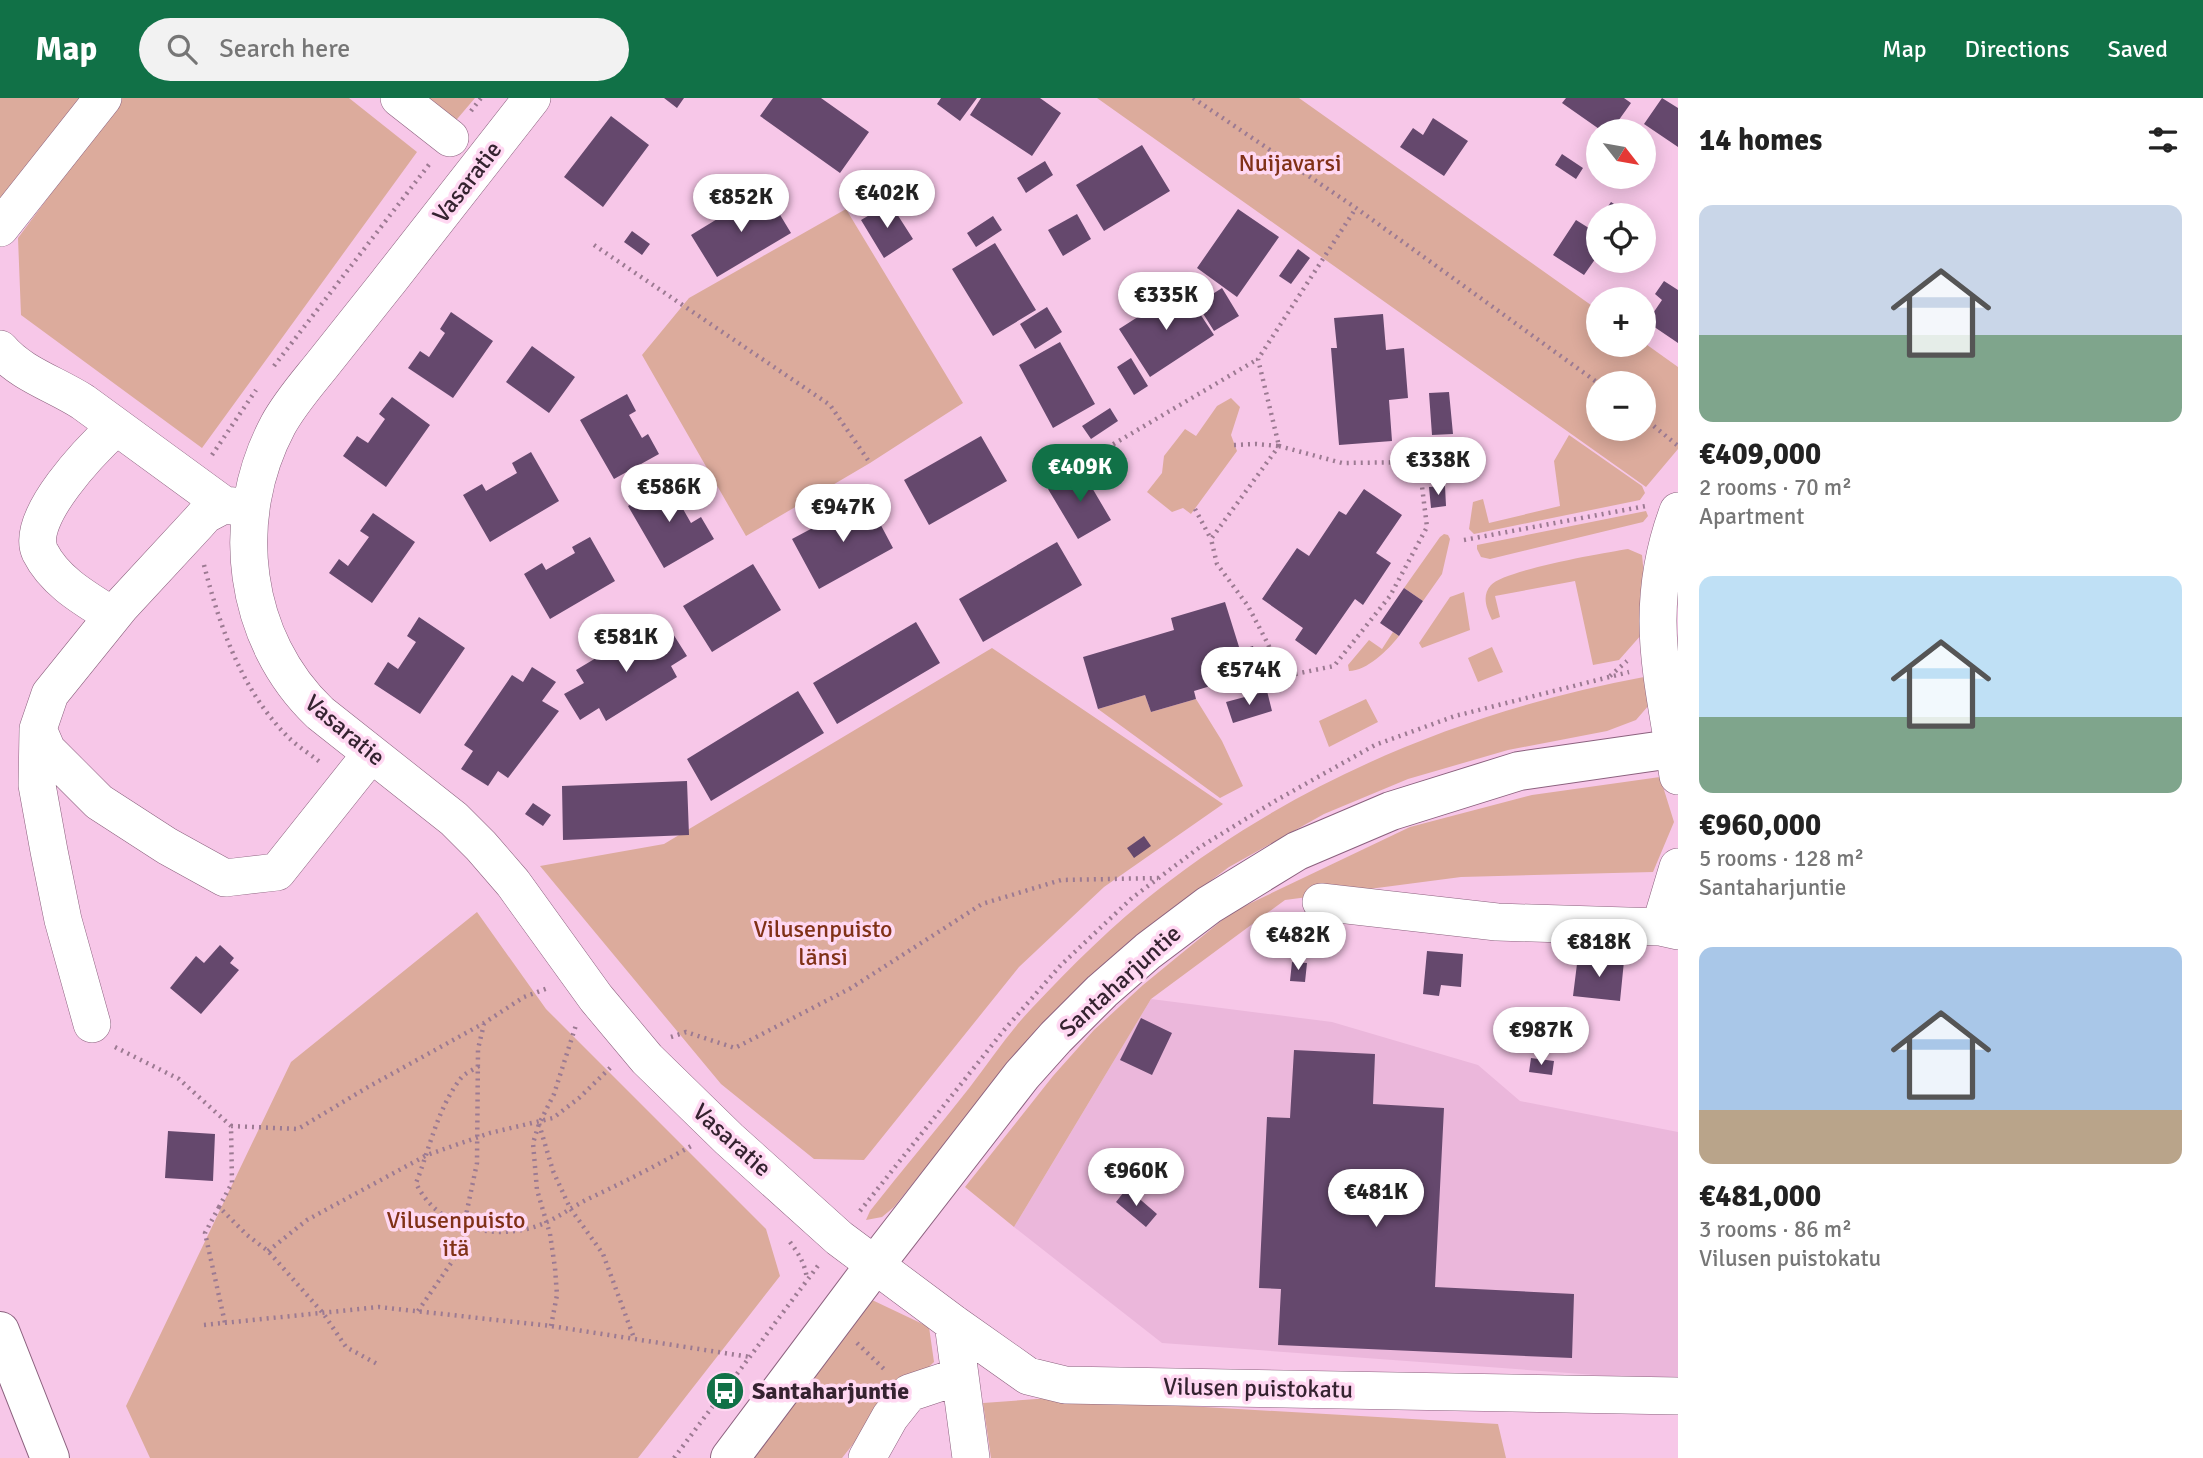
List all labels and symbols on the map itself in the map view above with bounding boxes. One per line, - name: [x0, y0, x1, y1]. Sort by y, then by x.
- north arrow: [1586, 119, 1656, 189]
- street label: Vasaratie: [426, 135, 508, 229]
- park label: Nuijavarsi: [1238, 148, 1342, 178]
- pin: €402K: [838, 170, 936, 230]
- pin: €852K: [692, 174, 790, 234]
- pin: €335K: [1117, 272, 1215, 332]
- pin: €338K: [1389, 438, 1487, 497]
- pin: €409K: [1031, 444, 1129, 504]
- pin: €586K: [620, 464, 718, 524]
- pin: €947K: [794, 484, 892, 544]
- pin: €581K: [577, 614, 675, 674]
- pin: €574K: [1200, 648, 1298, 707]
- street label: Vasaratie: [299, 688, 391, 772]
- pin: €482K: [1249, 912, 1347, 972]
- park label: Vilusenpuisto länsi: [753, 914, 893, 972]
- street label: Santaharjuntie: [1053, 918, 1187, 1044]
- pin: €818K: [1550, 920, 1648, 979]
- pin: €987K: [1492, 1007, 1590, 1067]
- street label: Vasaratie: [687, 1097, 777, 1183]
- pin: €960K: [1087, 1148, 1185, 1208]
- pin: €481K: [1327, 1170, 1425, 1229]
- park label: Vilusenpuisto itä: [386, 1205, 526, 1263]
- bus stop icon: Santaharjuntie: [704, 1370, 746, 1412]
- street label: Vilusen puistokatu: [1163, 1371, 1353, 1405]
- place label: Santaharjuntie: [752, 1376, 909, 1406]

